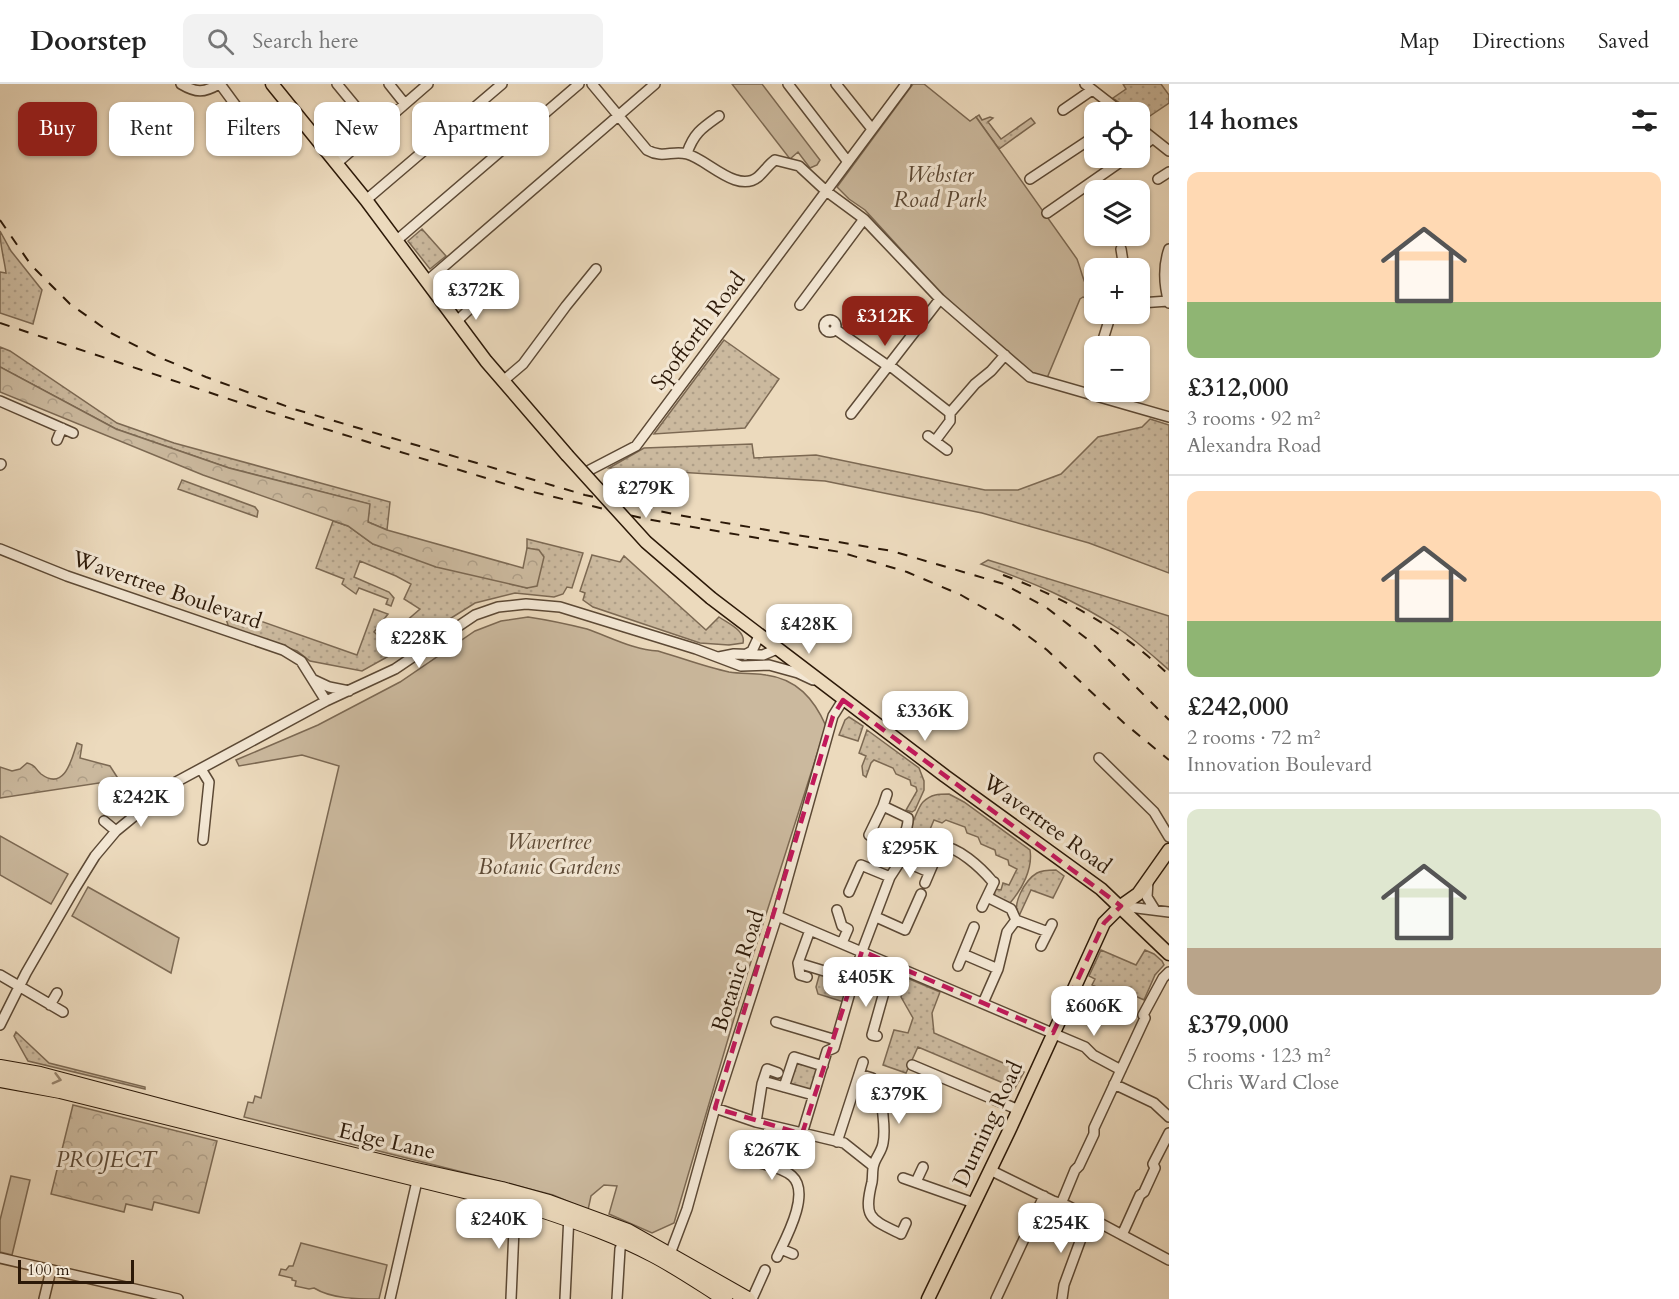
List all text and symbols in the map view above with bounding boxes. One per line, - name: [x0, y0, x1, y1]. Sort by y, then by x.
- search box: [183, 14, 603, 68]
- text: Doorstep: [30, 22, 147, 60]
- icon: search: [204, 25, 237, 58]
- text: Search here: [252, 26, 359, 56]
- text: Map: [1399, 27, 1439, 56]
- text: Directions: [1472, 27, 1565, 56]
- text: Saved: [1598, 27, 1649, 56]
- chip: Buy: [18, 102, 97, 156]
- chip: Rent: [109, 102, 194, 156]
- chip: Filters: [206, 102, 302, 156]
- chip: New: [314, 102, 400, 156]
- chip: Apartment: [412, 102, 549, 156]
- map controls: [1084, 102, 1150, 402]
- button: locate: [1084, 102, 1150, 168]
- text: 14 homes: [1187, 103, 1298, 138]
- icon: filters: [1628, 104, 1661, 137]
- park label: Webster Road Park: [894, 160, 987, 215]
- button: layers: [1084, 180, 1150, 246]
- icon: home: [1370, 211, 1478, 319]
- button: +: [1084, 258, 1150, 324]
- street label: Spofforth Road: [644, 265, 753, 396]
- pin: £372K: [434, 270, 518, 321]
- text: £372K: [447, 276, 505, 303]
- pin: £312K: [843, 296, 927, 347]
- text: £312K: [856, 302, 914, 329]
- button: −: [1084, 336, 1150, 402]
- text: £312,000: [1187, 370, 1289, 405]
- text: 3 rooms · 92 m²: [1187, 405, 1320, 432]
- text: Alexandra Road: [1187, 432, 1321, 459]
- pin: £279K: [604, 468, 688, 519]
- text: £279K: [617, 474, 675, 501]
- icon: home: [1370, 530, 1478, 638]
- street label: Wavertree Boulevard: [67, 543, 266, 637]
- pin: £428K: [767, 604, 851, 655]
- text: £428K: [780, 610, 838, 637]
- pin: £228K: [377, 618, 461, 669]
- text: £228K: [390, 624, 448, 651]
- text: £242,000: [1187, 689, 1289, 724]
- pin: £336K: [883, 691, 967, 742]
- text: £336K: [896, 697, 954, 724]
- text: 2 rooms · 72 m²: [1187, 724, 1320, 751]
- text: Innovation Boulevard: [1187, 751, 1372, 778]
- street label: Wavertree Road: [976, 767, 1118, 881]
- pin: £242K: [99, 777, 183, 828]
- text: £242K: [112, 783, 170, 810]
- park label: Wavertree Botanic Gardens: [478, 827, 621, 882]
- pin: £295K: [868, 828, 952, 879]
- text: £295K: [881, 834, 939, 861]
- icon: home: [1370, 848, 1478, 956]
- street label: Botanic Road: [704, 906, 772, 1036]
- pin: £405K: [824, 957, 908, 1008]
- text: £405K: [837, 963, 895, 990]
- pin: £606K: [1052, 986, 1136, 1037]
- text: £606K: [1065, 992, 1123, 1019]
- text: £379,000: [1187, 1007, 1289, 1042]
- text: 5 rooms · 123 m²: [1187, 1042, 1331, 1069]
- street label: Durning Road: [946, 1056, 1030, 1192]
- text: Chris Ward Close: [1187, 1069, 1339, 1096]
- one-way arrow: [51, 1072, 62, 1084]
- pin: £379K: [857, 1074, 941, 1125]
- text: £379K: [870, 1080, 928, 1107]
- street label: Edge Lane: [335, 1115, 439, 1167]
- pin: £267K: [730, 1130, 814, 1181]
- text: £267K: [743, 1136, 801, 1163]
- park label: PROJECT: [56, 1145, 158, 1175]
- pin: £240K: [457, 1199, 541, 1250]
- pin: £254K: [1019, 1203, 1103, 1254]
- text: £240K: [470, 1205, 528, 1232]
- text: £254K: [1032, 1209, 1090, 1236]
- scale bar: [18, 1257, 134, 1284]
- text: 100 m: [27, 1259, 69, 1281]

